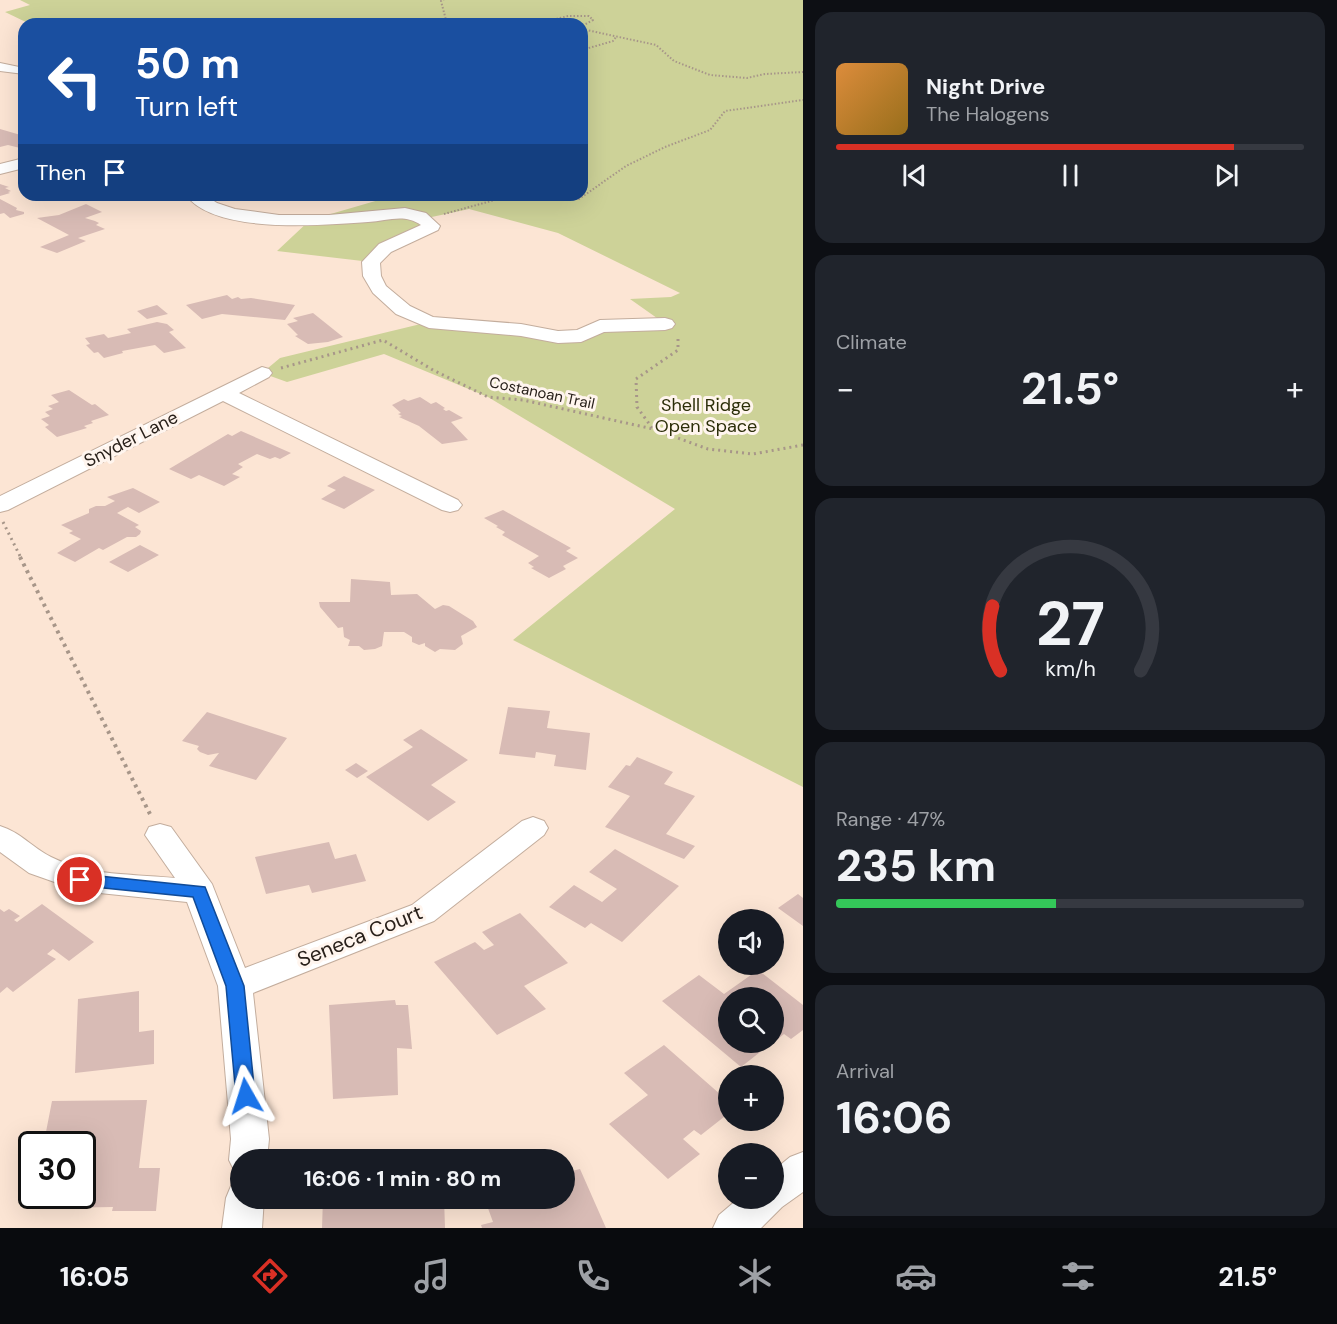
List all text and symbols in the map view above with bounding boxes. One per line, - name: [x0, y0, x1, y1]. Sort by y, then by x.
- text: 50 m: [135, 36, 240, 91]
- icon: left: [36, 42, 114, 120]
- text: Night Drive: [926, 72, 1045, 101]
- text: Turn left: [135, 89, 238, 124]
- text: The Halogens: [926, 101, 1049, 127]
- icon: arrive: [98, 156, 131, 189]
- text: Then: [36, 158, 86, 187]
- icon: previous: [898, 159, 931, 192]
- icon: pause: [1054, 159, 1087, 192]
- icon: next: [1210, 159, 1243, 192]
- text: Climate: [836, 329, 907, 355]
- text: 21.5°: [1021, 359, 1119, 418]
- text: −: [836, 367, 854, 410]
- text: +: [1286, 367, 1304, 410]
- street label: Costanoan Trail: [487, 372, 597, 414]
- park label: Shell Ridge Open Space: [655, 393, 757, 438]
- street label: Snyder Lane: [80, 405, 182, 473]
- text: 27: [1035, 583, 1105, 664]
- text: km/h: [1045, 655, 1095, 683]
- text: Range · 47%: [836, 806, 945, 832]
- text: 235 km: [836, 836, 996, 895]
- pin: [54, 854, 105, 905]
- icon: arrive: [63, 863, 96, 896]
- street label: Seneca Court: [293, 898, 427, 974]
- map controls: [718, 909, 784, 1209]
- button: sound: [718, 909, 784, 975]
- button: search: [718, 987, 784, 1053]
- text: Arrival: [836, 1058, 894, 1084]
- position arrow: [214, 1064, 278, 1128]
- button: +: [718, 1065, 784, 1131]
- text: 16:06: [836, 1088, 953, 1147]
- speed limit sign: 30: [18, 1131, 96, 1209]
- button: −: [718, 1143, 784, 1209]
- text: 16:06 · 1 min · 80 m: [304, 1164, 501, 1193]
- icon: directions: [249, 1255, 291, 1297]
- icon: music: [411, 1255, 453, 1297]
- icon: phone: [572, 1255, 614, 1297]
- icon: climate: [734, 1255, 776, 1297]
- icon: car: [895, 1255, 937, 1297]
- icon: filters: [1057, 1255, 1099, 1297]
- text: 16:05: [60, 1259, 129, 1294]
- text: 21.5°: [1218, 1259, 1277, 1294]

